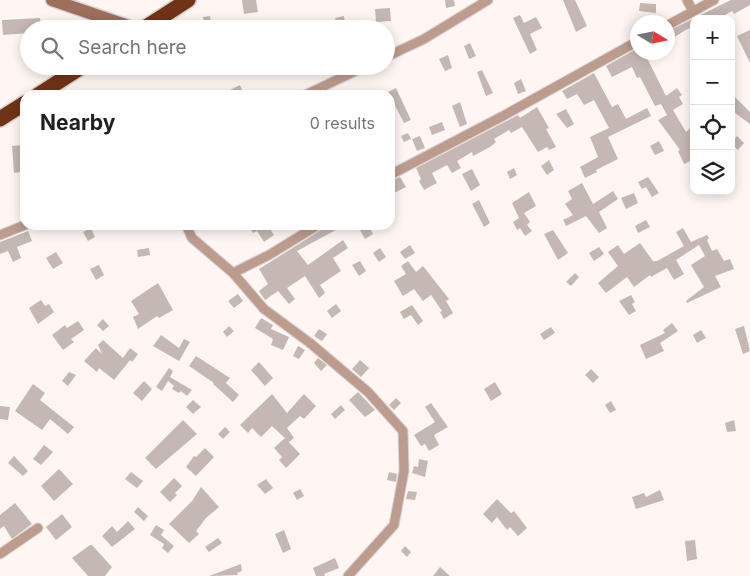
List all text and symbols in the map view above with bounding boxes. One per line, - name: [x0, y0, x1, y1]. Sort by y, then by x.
- north arrow: [630, 15, 675, 60]
- map controls: [690, 15, 735, 195]
- button: +: [690, 15, 735, 60]
- search box: [20, 20, 395, 75]
- icon: search: [38, 34, 66, 62]
- text: Search here: [78, 36, 187, 59]
- button: −: [690, 60, 735, 105]
- button: locate: [690, 105, 735, 150]
- text: Nearby: [40, 110, 115, 135]
- text: 0 results: [310, 113, 375, 133]
- button: layers: [690, 150, 735, 195]

